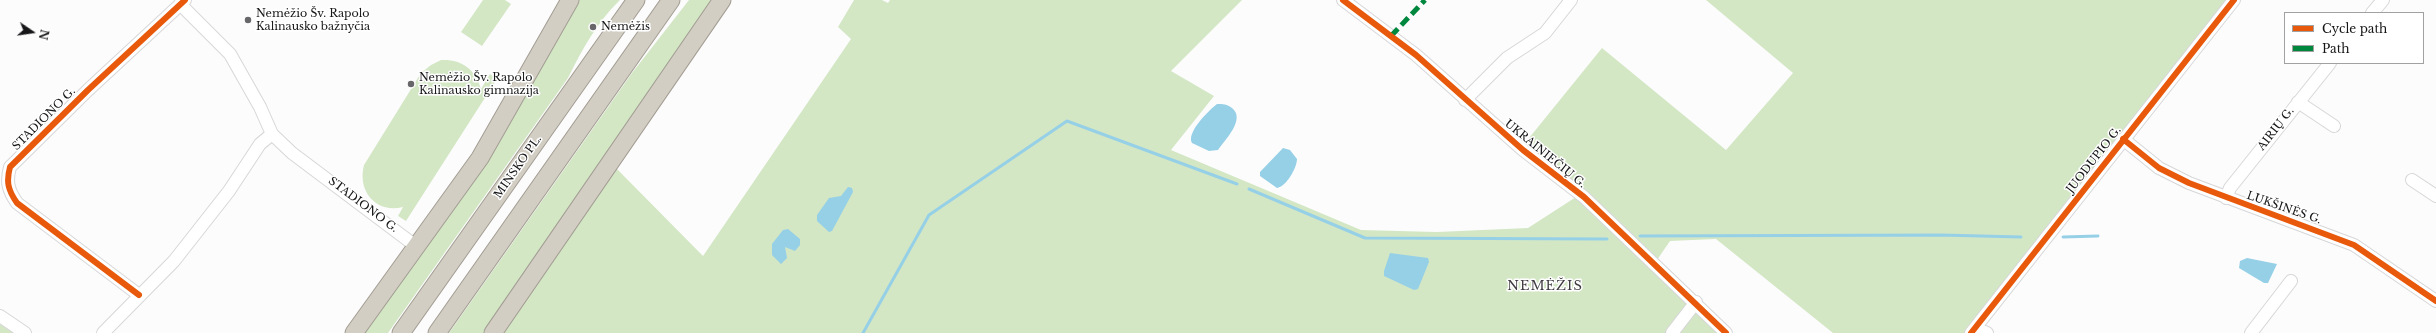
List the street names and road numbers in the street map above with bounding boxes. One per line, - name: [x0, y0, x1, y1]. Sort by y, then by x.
- street label: STADIONO G.: [10, 85, 78, 153]
- street label: AIRIŲ G.: [2255, 105, 2297, 153]
- street label: UKRAINIEČIŲ G.: [1502, 117, 1588, 191]
- street label: JUODUPIO G.: [2064, 124, 2124, 196]
- street label: MINSKO PL.: [491, 133, 545, 201]
- street label: STADIONO G.: [326, 175, 400, 235]
- street label: LUKŠINĖS G.: [2245, 189, 2323, 227]

